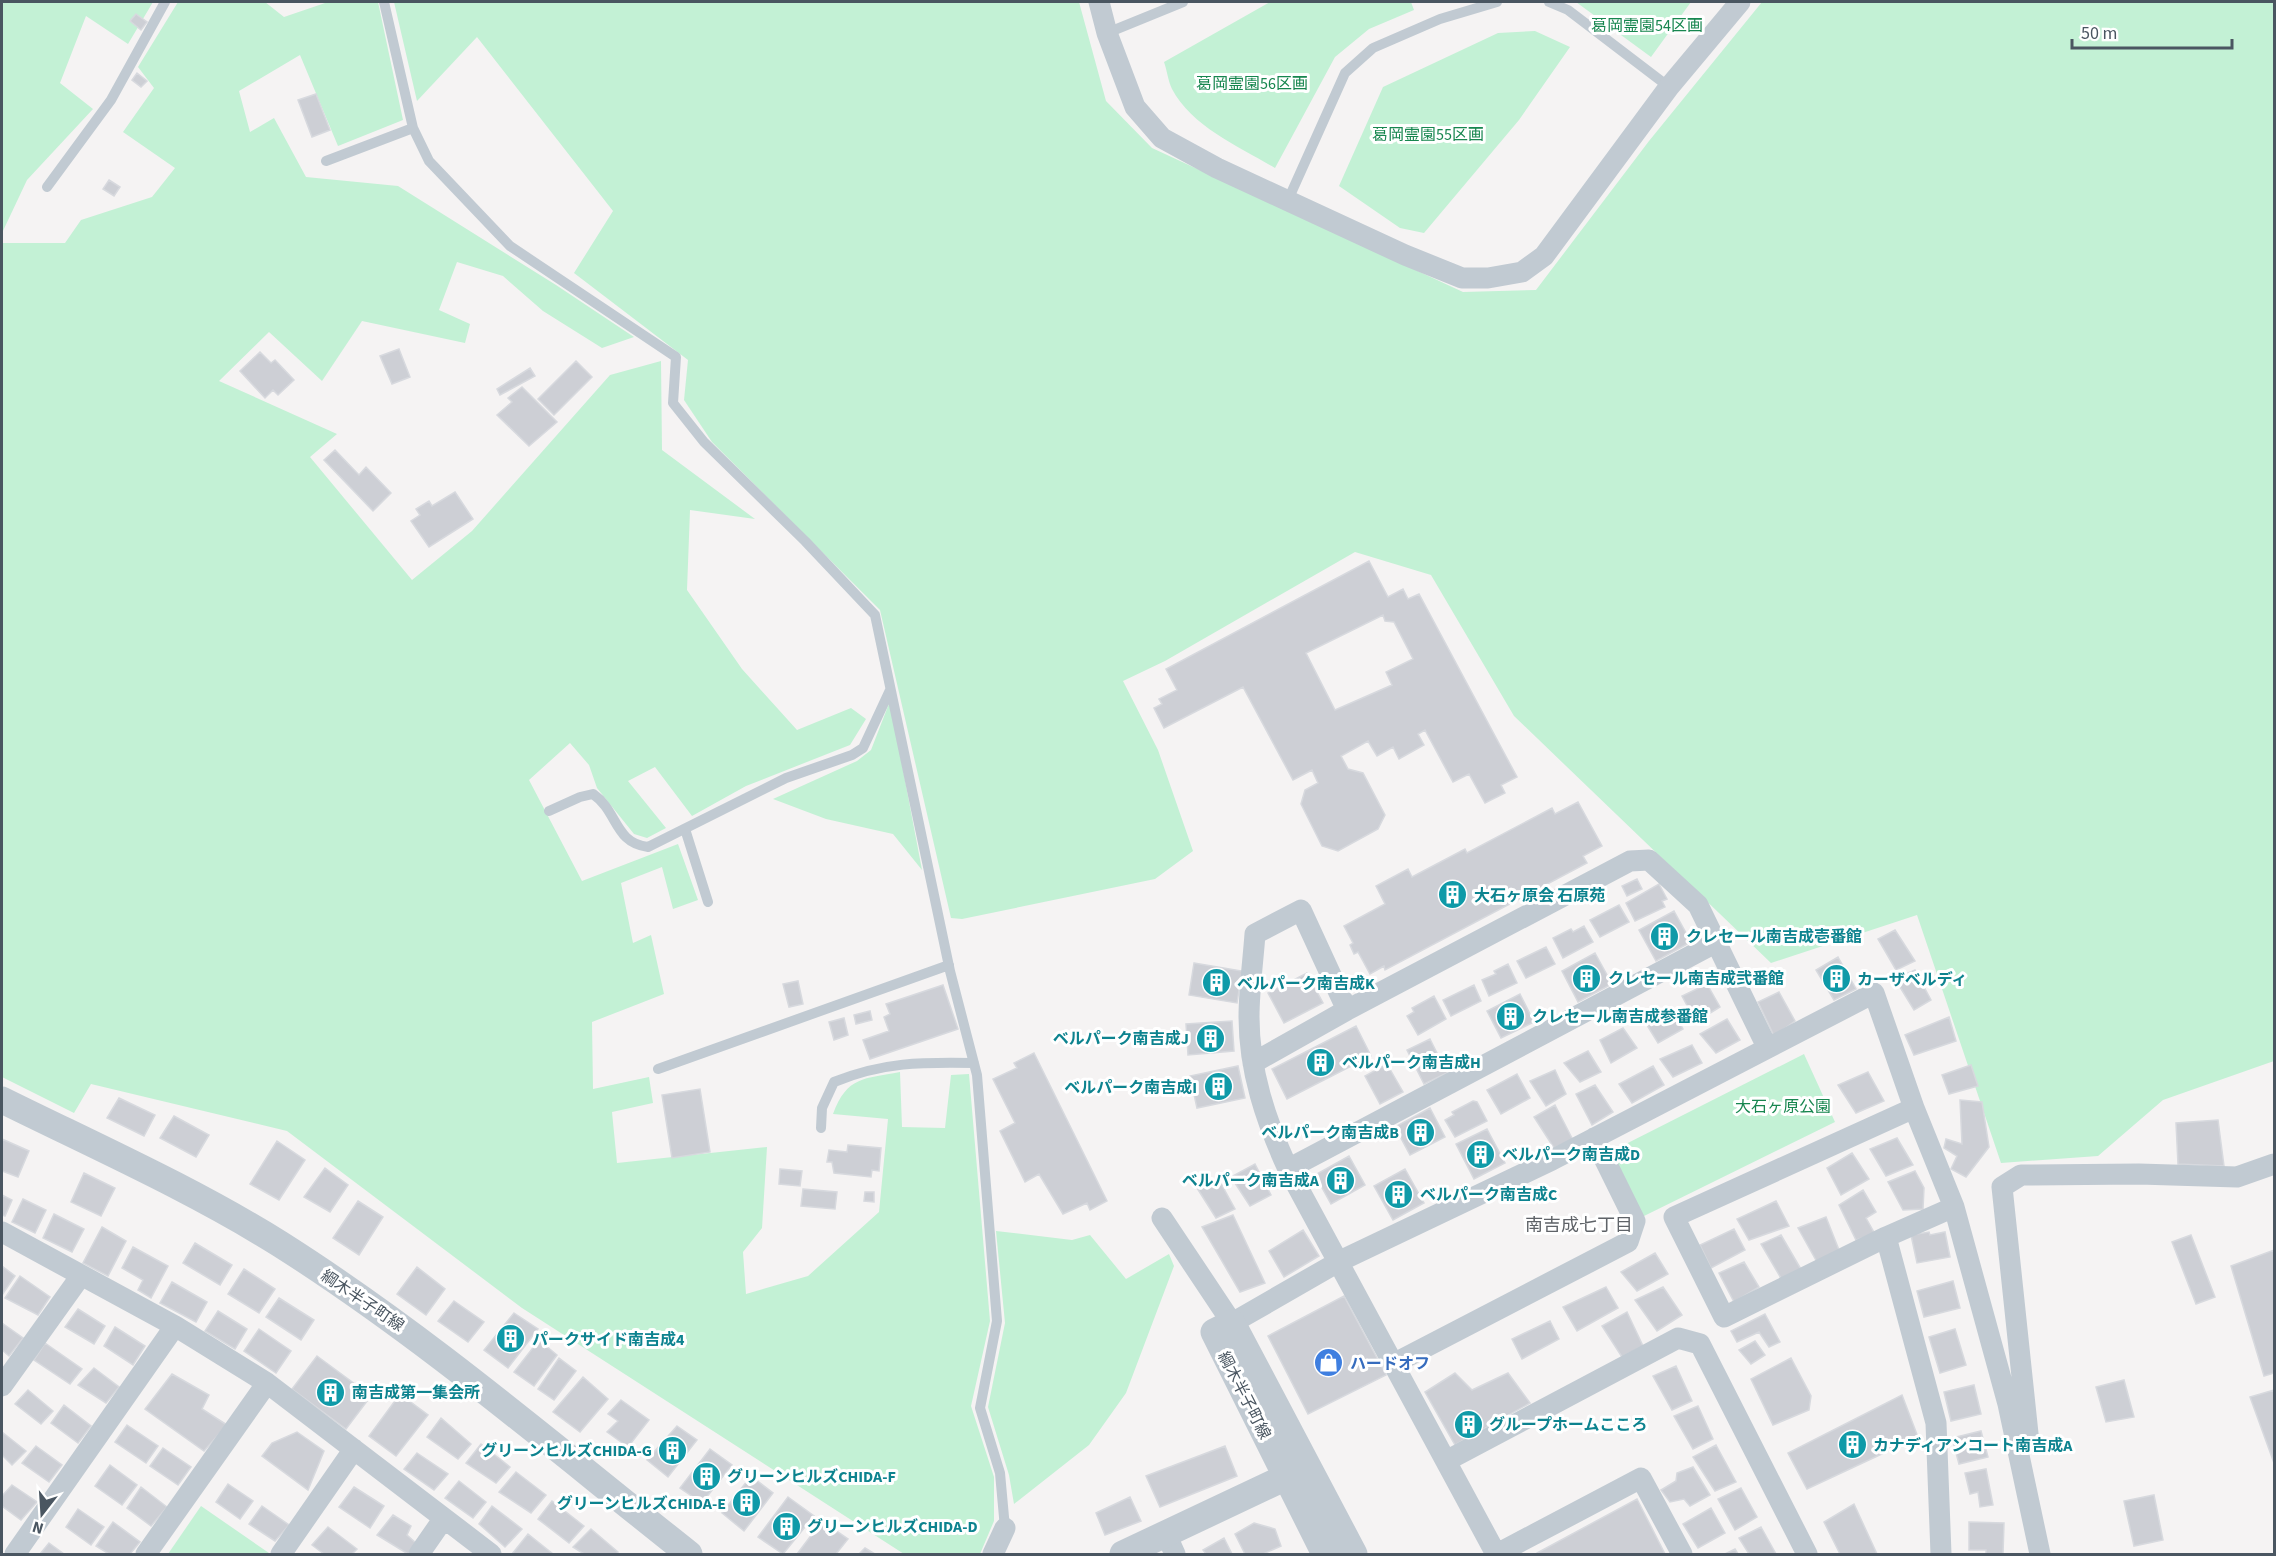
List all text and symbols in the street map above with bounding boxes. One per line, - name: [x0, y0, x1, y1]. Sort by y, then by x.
- scale bar: [2072, 12, 2232, 50]
- park label: 葛岡霊園54区画: [1591, 15, 1703, 37]
- text: 50 m: [2081, 21, 2117, 46]
- park label: 葛岡霊園56区画: [1196, 73, 1308, 95]
- park label: 葛岡霊園55区画: [1372, 124, 1484, 146]
- building icon: 大石ヶ原会 石原苑: [1437, 879, 1469, 911]
- place label: 大石ヶ原会 石原苑: [1474, 885, 1605, 907]
- building icon: クレセール南吉成壱番館: [1649, 920, 1681, 952]
- place label: クレセール南吉成壱番館: [1686, 926, 1862, 948]
- building icon: クレセール南吉成弐番館: [1571, 962, 1603, 994]
- building icon: カーザベルディ: [1820, 963, 1852, 995]
- building icon: ベルパーク南吉成K: [1200, 967, 1232, 999]
- place label: クレセール南吉成弐番館: [1608, 968, 1784, 990]
- place label: カーザベルディ: [1857, 969, 1968, 991]
- place label: ベルパーク南吉成K: [1237, 973, 1375, 995]
- building icon: クレセール南吉成参番館: [1495, 1000, 1527, 1032]
- place label: クレセール南吉成参番館: [1532, 1006, 1708, 1028]
- building icon: ベルパーク南吉成J: [1194, 1022, 1226, 1054]
- place label: ベルパーク南吉成J: [1053, 1028, 1189, 1050]
- building icon: ベルパーク南吉成H: [1305, 1046, 1337, 1078]
- place label: ベルパーク南吉成H: [1342, 1052, 1481, 1074]
- building icon: ベルパーク南吉成I: [1202, 1071, 1234, 1103]
- place label: ベルパーク南吉成I: [1064, 1077, 1197, 1099]
- park label: 大石ヶ原公園: [1735, 1096, 1831, 1118]
- building icon: ベルパーク南吉成B: [1404, 1116, 1436, 1148]
- place label: ベルパーク南吉成B: [1261, 1122, 1399, 1144]
- building icon: ベルパーク南吉成D: [1465, 1138, 1497, 1170]
- place label: ベルパーク南吉成D: [1502, 1144, 1640, 1166]
- building icon: ベルパーク南吉成A: [1324, 1164, 1356, 1196]
- place label: ベルパーク南吉成A: [1182, 1170, 1320, 1192]
- building icon: ベルパーク南吉成C: [1383, 1178, 1415, 1210]
- place label: ベルパーク南吉成C: [1420, 1184, 1557, 1206]
- district label: 南吉成七丁目: [1525, 1213, 1633, 1238]
- street label: 綱木半子町線: [316, 1265, 408, 1337]
- building icon: パークサイド南吉成4: [495, 1323, 527, 1355]
- place label: パークサイド南吉成4: [532, 1329, 685, 1351]
- shop icon: ハードオフ: [1313, 1347, 1345, 1379]
- street label: 綱木半子町線: [1213, 1348, 1276, 1443]
- place label: ハードオフ: [1350, 1353, 1430, 1375]
- building icon: 南吉成第一集会所: [315, 1376, 347, 1408]
- place label: 南吉成第一集会所: [352, 1382, 480, 1404]
- building icon: グループホームこころ: [1452, 1408, 1484, 1440]
- place label: グループホームこころ: [1489, 1414, 1648, 1436]
- building icon: カナディアンコート南吉成A: [1836, 1429, 1868, 1461]
- building icon: グリーンヒルズCHIDA-G: [657, 1434, 689, 1466]
- place label: カナディアンコート南吉成A: [1873, 1435, 2073, 1457]
- place label: グリーンヒルズCHIDA-G: [481, 1440, 652, 1462]
- building icon: グリーンヒルズCHIDA-F: [690, 1460, 722, 1492]
- place label: グリーンヒルズCHIDA-F: [727, 1466, 896, 1488]
- north arrow: [12, 1484, 72, 1544]
- building icon: グリーンヒルズCHIDA-E: [731, 1487, 763, 1519]
- place label: グリーンヒルズCHIDA-E: [557, 1493, 726, 1515]
- building icon: グリーンヒルズCHIDA-D: [770, 1510, 802, 1542]
- text: N: [30, 1515, 46, 1539]
- place label: グリーンヒルズCHIDA-D: [807, 1516, 978, 1538]

